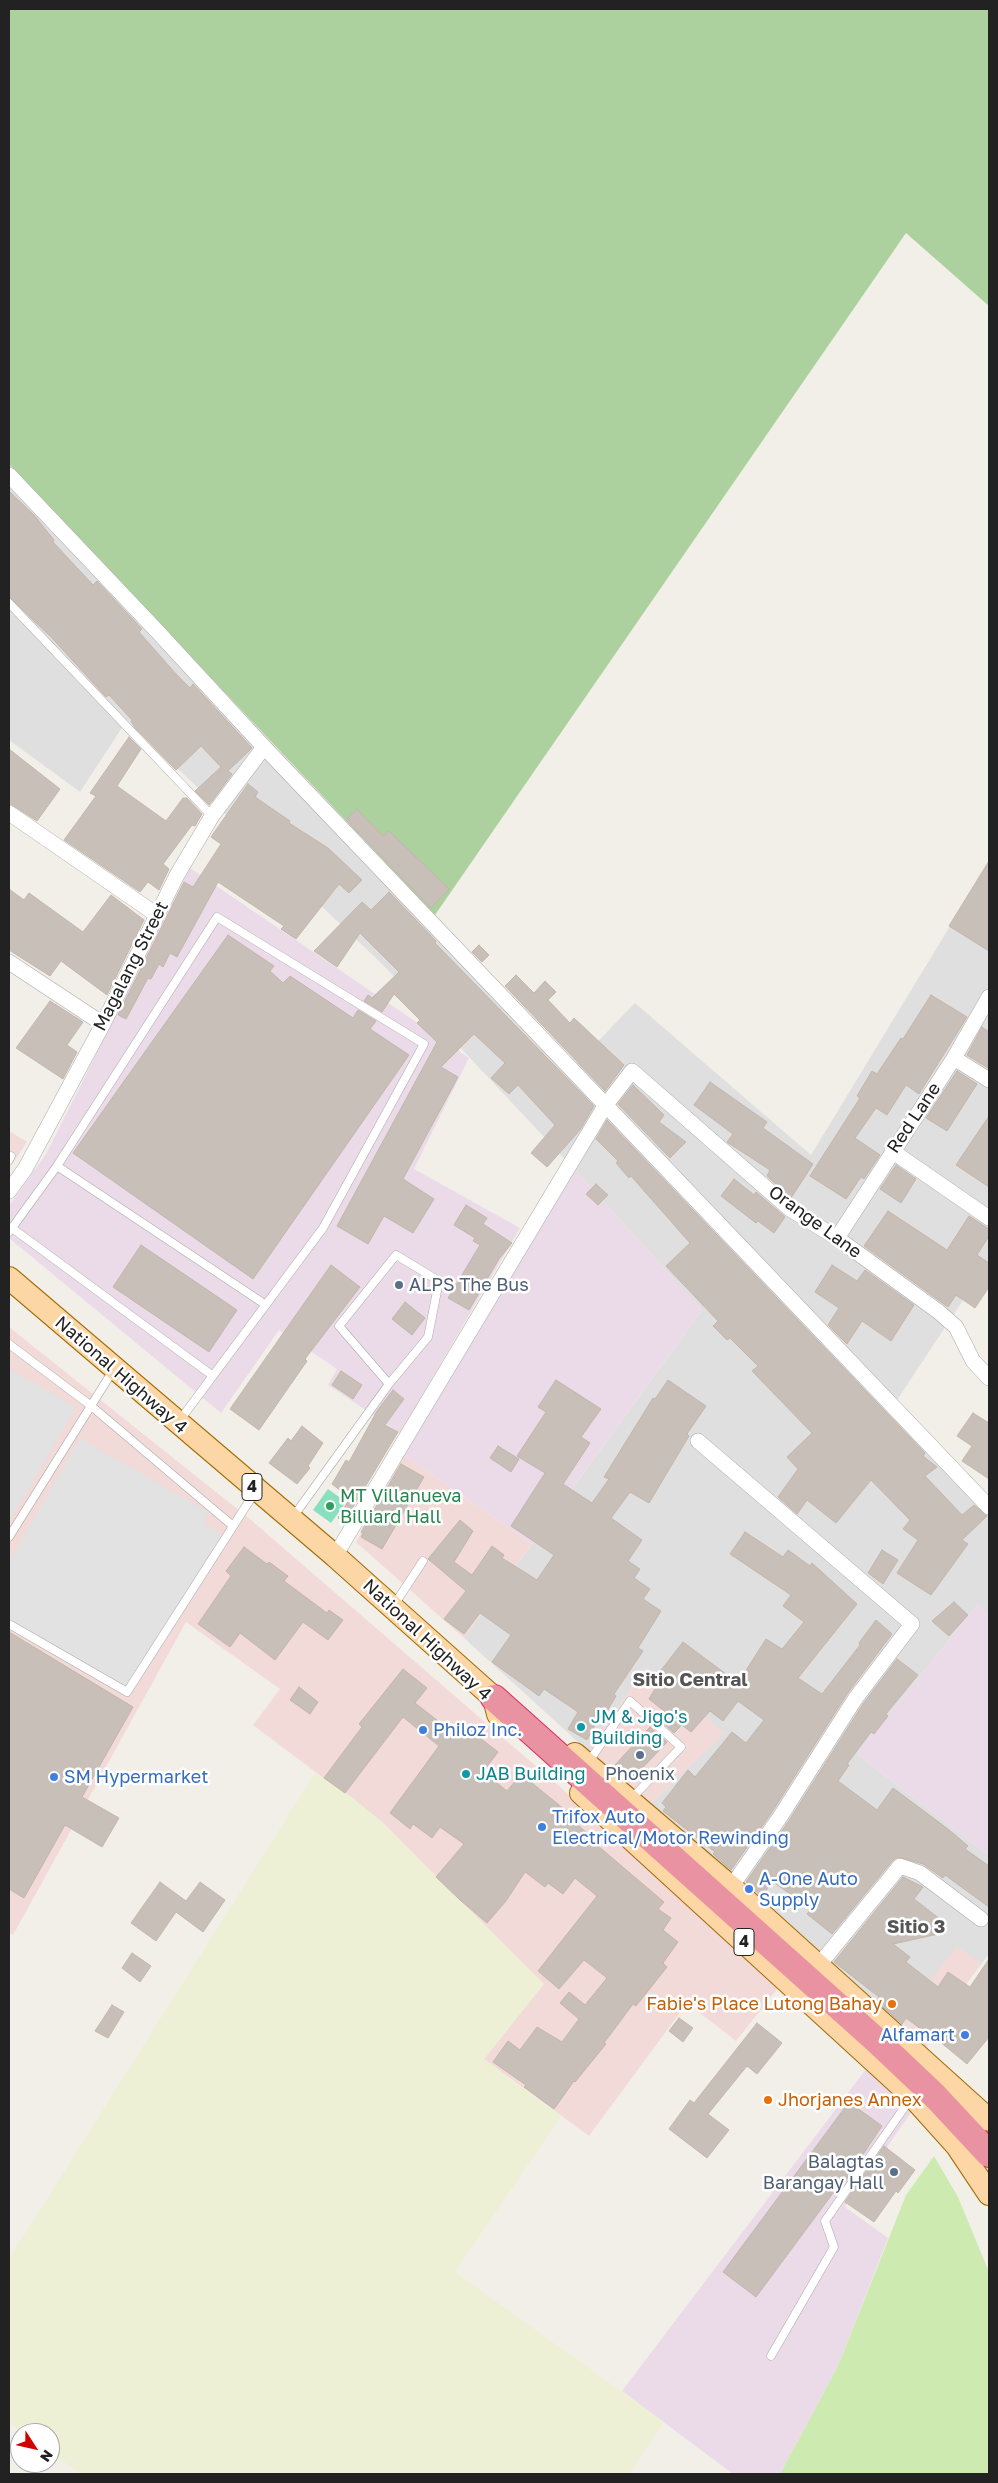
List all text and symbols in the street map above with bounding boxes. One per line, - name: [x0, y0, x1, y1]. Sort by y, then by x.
- street label: Magalang Street: [89, 898, 173, 1034]
- street label: Red Lane: [883, 1079, 945, 1157]
- street label: Orange Lane: [764, 1181, 866, 1263]
- place label: ALPS The Bus: [409, 1274, 529, 1296]
- marker: ALPS The Bus: [393, 1279, 405, 1291]
- street label: National Highway 4: [51, 1312, 191, 1438]
- road number: 4: [242, 1474, 262, 1500]
- place label: MT Villanueva Billiard Hall: [340, 1485, 461, 1528]
- marker: MT Villanueva Billiard Hall: [324, 1500, 336, 1512]
- street label: National Highway 4: [358, 1575, 496, 1705]
- district label: Sitio Central: [632, 1669, 748, 1691]
- place label: JM & Jigo's Building: [591, 1706, 688, 1748]
- place label: Philoz Inc.: [433, 1719, 522, 1741]
- marker: JM & Jigo's Building: [575, 1721, 587, 1733]
- marker: Philoz Inc.: [417, 1724, 429, 1736]
- marker: Phoenix: [634, 1749, 646, 1761]
- place label: JAB Building: [476, 1763, 585, 1785]
- place label: Phoenix: [605, 1763, 675, 1785]
- place label: SM Hypermarket: [64, 1766, 208, 1788]
- marker: JAB Building: [460, 1768, 472, 1780]
- marker: SM Hypermarket: [48, 1771, 60, 1783]
- place label: Trifox Auto Electrical/Motor Rewinding: [552, 1806, 789, 1848]
- marker: Trifox Auto Electrical/Motor Rewinding: [536, 1821, 548, 1833]
- place label: A-One Auto Supply: [759, 1868, 858, 1910]
- marker: A-One Auto Supply: [743, 1883, 755, 1895]
- district label: Sitio 3: [887, 1916, 945, 1938]
- road number: 4: [734, 1928, 754, 1955]
- place label: Fabie's Place Lutong Bahay: [646, 1993, 882, 2015]
- marker: Fabie's Place Lutong Bahay: [886, 1998, 898, 2010]
- place label: Alfamart: [881, 2024, 955, 2046]
- marker: Alfamart: [959, 2029, 971, 2041]
- place label: Jhorjanes Annex: [778, 2089, 922, 2111]
- marker: Jhorjanes Annex: [762, 2094, 774, 2106]
- place label: Balagtas Barangay Hall: [763, 2151, 884, 2194]
- marker: Balagtas Barangay Hall: [888, 2166, 900, 2178]
- north arrow: [10, 2423, 60, 2473]
- text: N: [37, 2447, 57, 2466]

